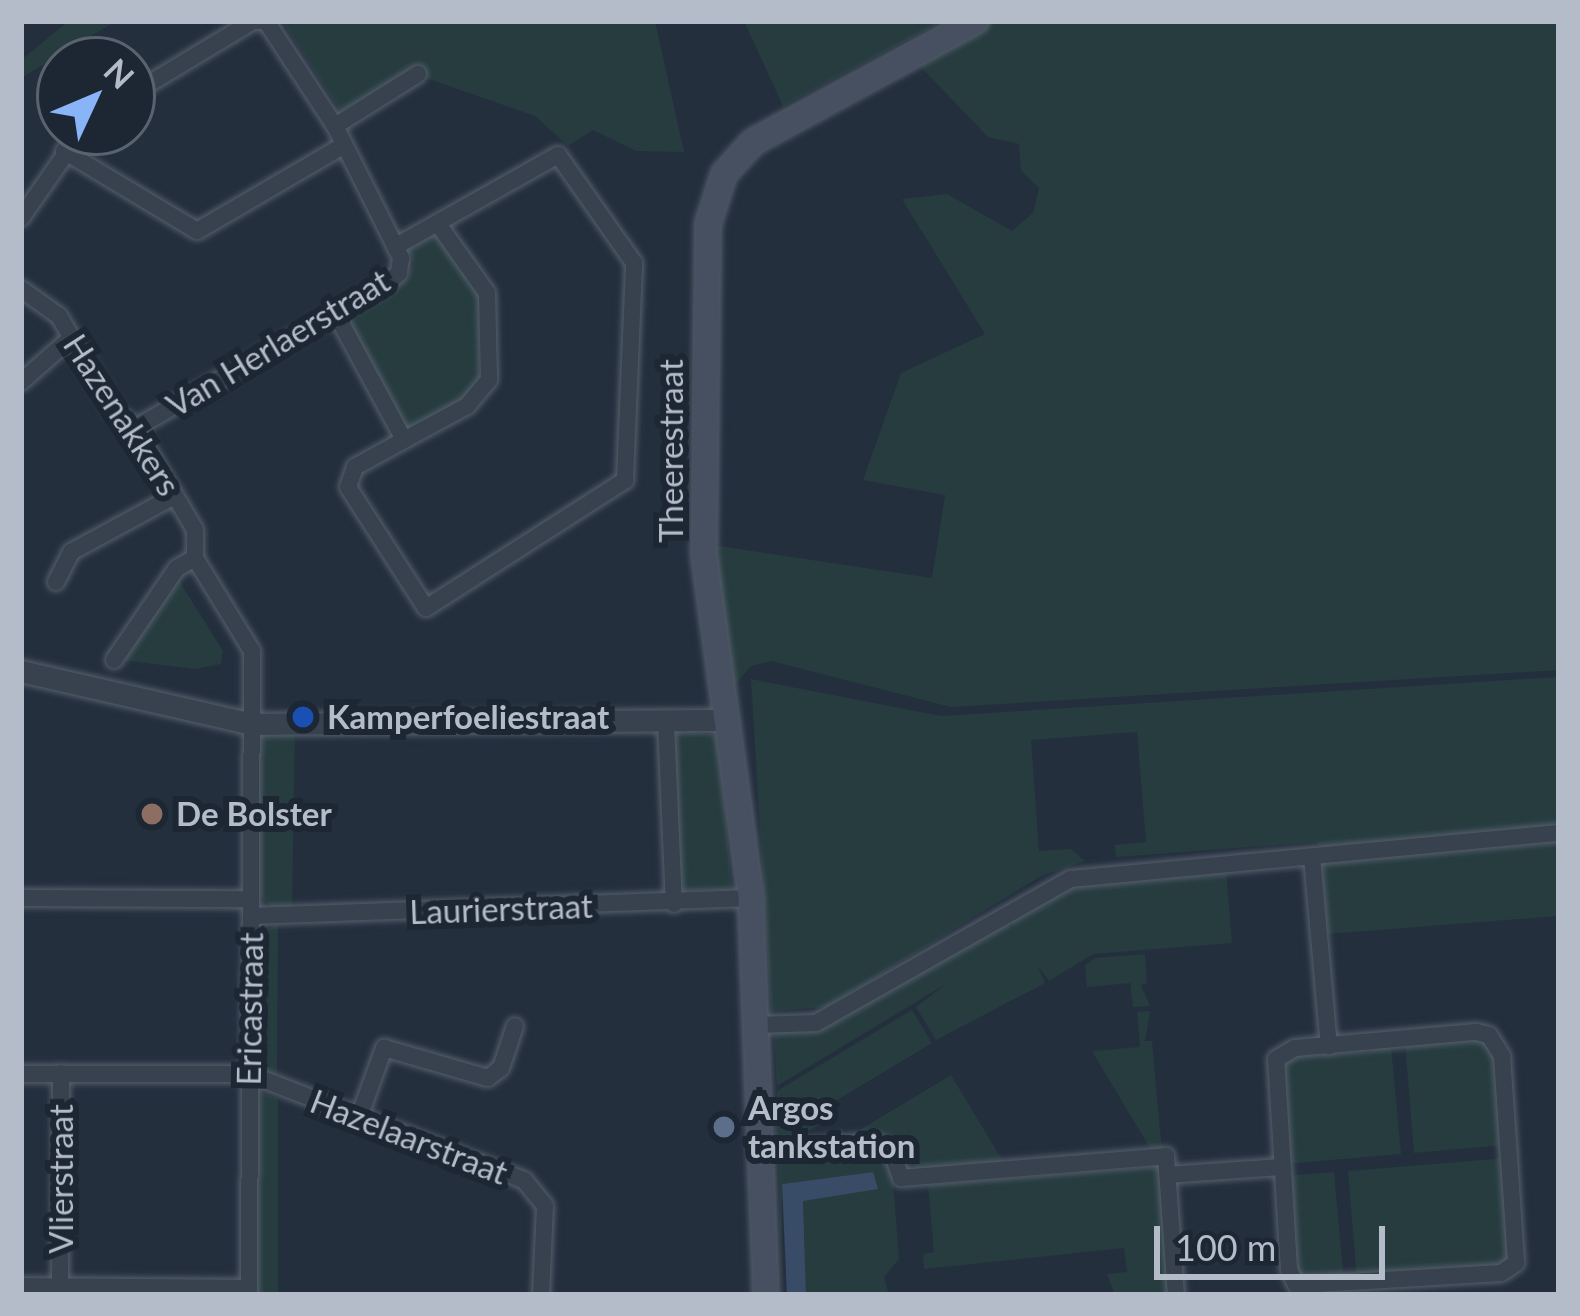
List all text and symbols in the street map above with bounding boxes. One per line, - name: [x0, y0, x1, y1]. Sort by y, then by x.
- north arrow: [36, 36, 156, 156]
- text: N: [97, 50, 143, 96]
- street label: Van Herlaerstraat: [159, 261, 397, 425]
- street label: Hazenakkers: [55, 327, 189, 503]
- street label: Theerestraat: [651, 359, 691, 543]
- place label: Kamperfoeliestraat: [327, 697, 609, 737]
- marker: Kamperfoeliestraat: [290, 704, 316, 730]
- place label: De Bolster: [176, 794, 332, 834]
- marker: De Bolster: [139, 801, 165, 827]
- street label: Laurierstraat: [409, 886, 593, 932]
- street label: Ericastraat: [229, 932, 271, 1086]
- street label: Hazelaarstraat: [305, 1081, 513, 1193]
- place label: Argos tankstation: [748, 1088, 915, 1166]
- street label: Vlierstraat: [41, 1104, 81, 1254]
- marker: Argos tankstation: [711, 1114, 737, 1140]
- scale bar: [1160, 1202, 1391, 1276]
- text: 100 m: [1175, 1225, 1276, 1269]

